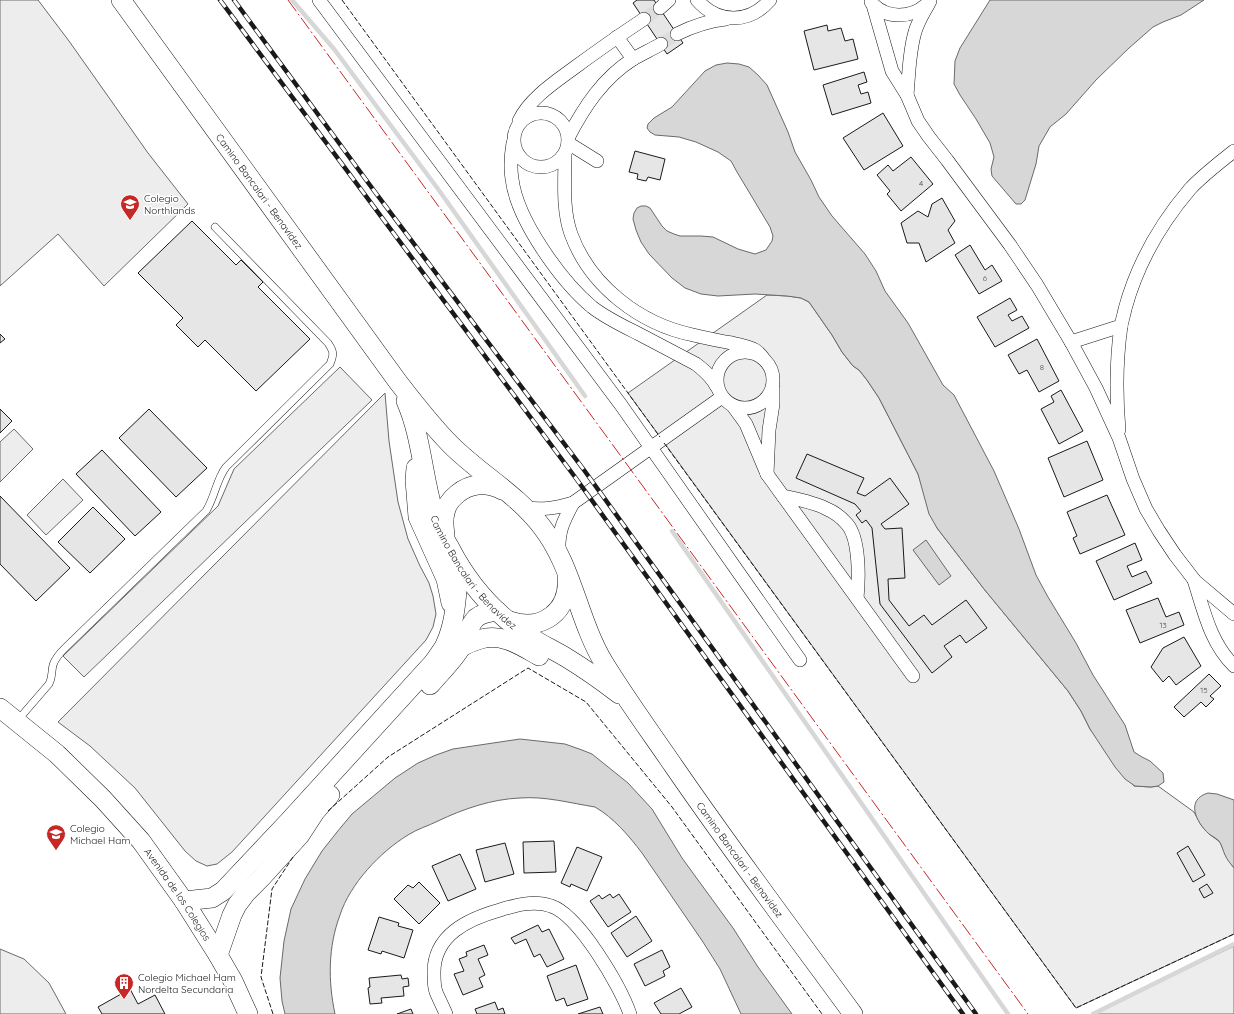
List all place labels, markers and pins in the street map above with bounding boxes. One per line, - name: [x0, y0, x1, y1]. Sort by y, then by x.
- place label: Colegio Northlands: [144, 192, 195, 217]
- school or university icon: Colegio Northlands: [119, 193, 141, 221]
- place label: Colegio Michael Ham: [70, 822, 130, 847]
- school or university icon: Colegio Michael Ham: [45, 823, 67, 851]
- place label: Colegio Michael Ham Nordelta Secundaria: [138, 971, 236, 996]
- building icon: Colegio Michael Ham Nordelta Secundaria: [113, 972, 135, 1000]

